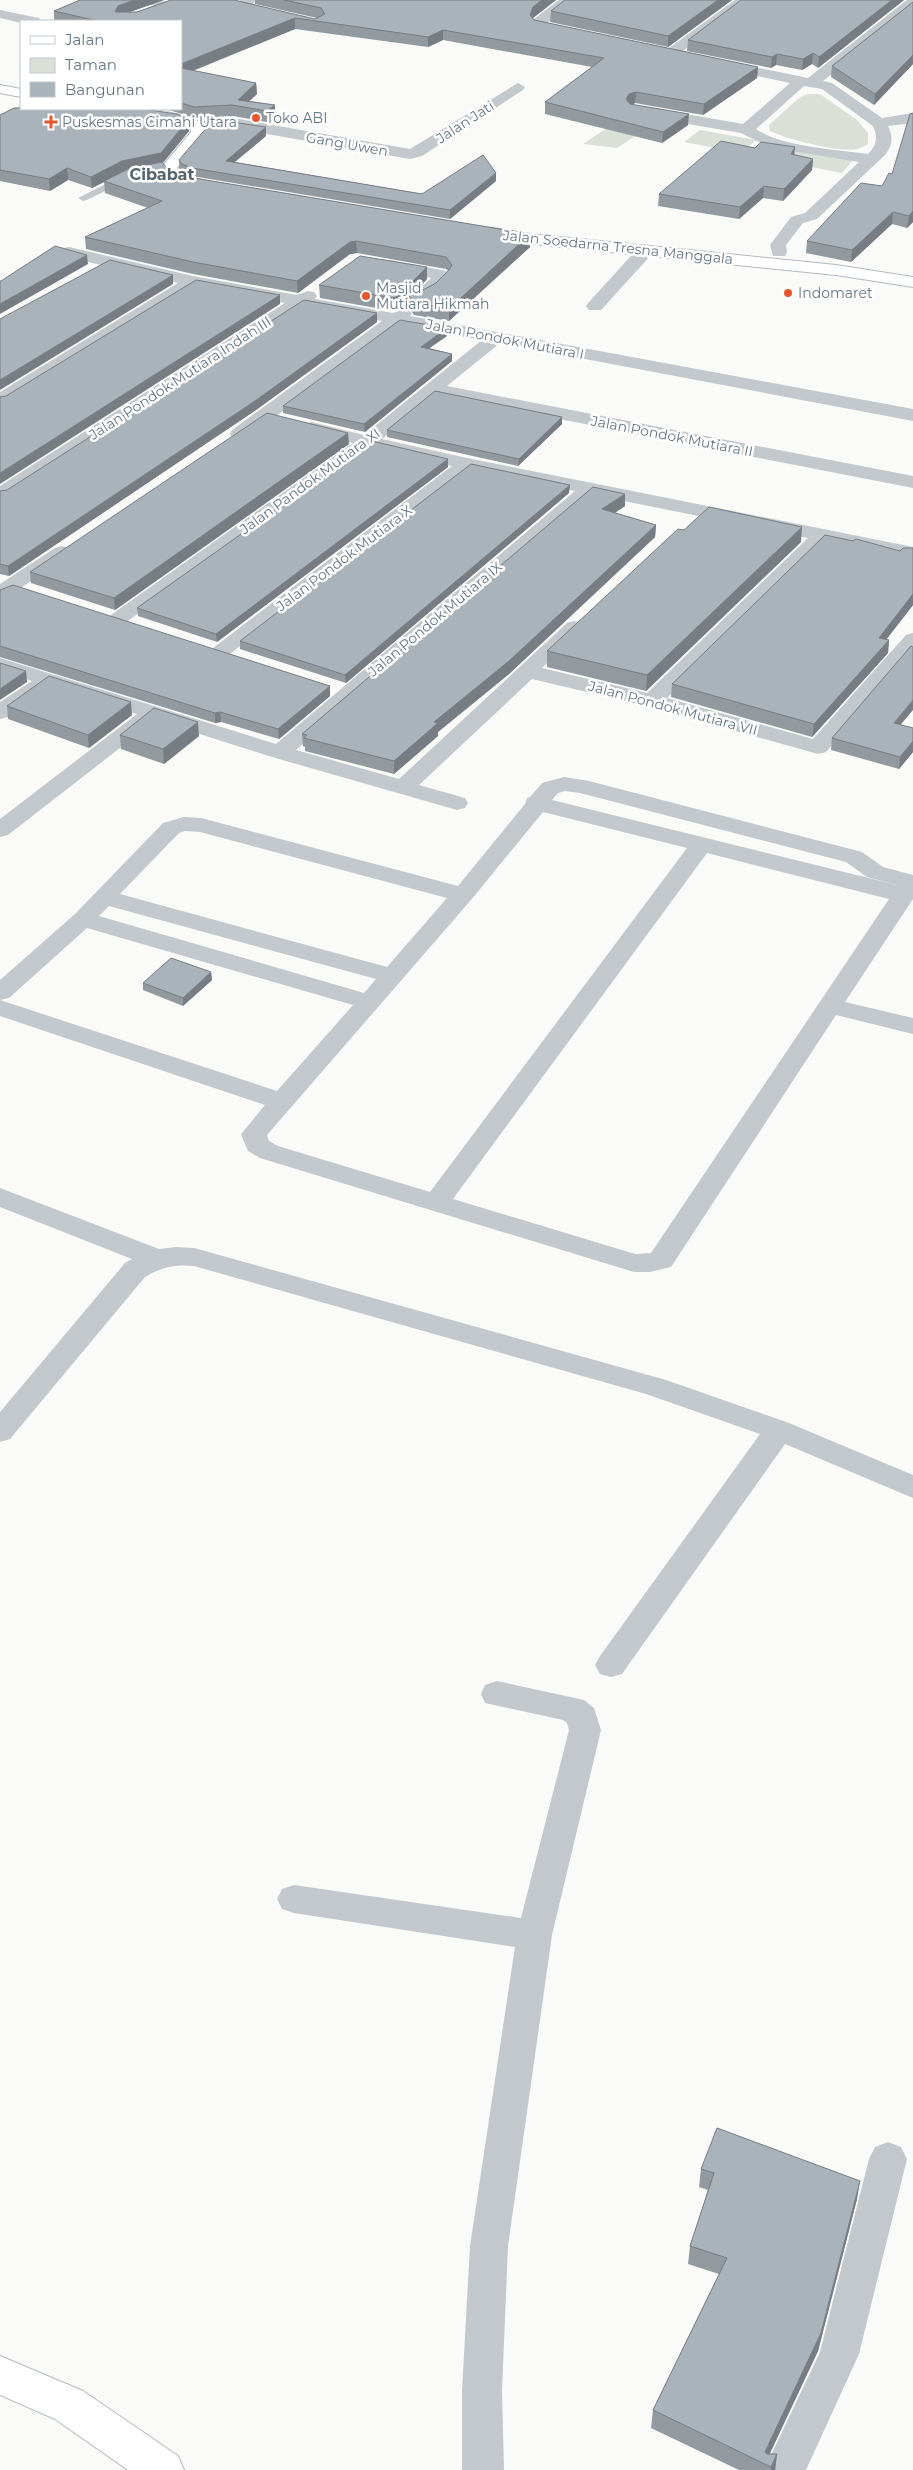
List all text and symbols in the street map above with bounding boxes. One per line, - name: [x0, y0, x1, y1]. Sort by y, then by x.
- legend: [20, 20, 182, 110]
- text: Jalan: [64, 30, 104, 49]
- text: Taman: [65, 55, 117, 74]
- text: Bangunan: [65, 80, 145, 99]
- street label: Jalan Jati: [432, 97, 497, 148]
- place label: Toko ABI: [266, 109, 327, 127]
- marker: Toko ABI: [250, 112, 262, 124]
- place label: Puskesmas Cimahi Utara: [62, 113, 237, 131]
- marker: Puskesmas Cimahi Utara: [44, 115, 58, 129]
- street label: Gang Uwen: [305, 128, 389, 160]
- district label: Cibabat: [130, 165, 194, 184]
- street label: Jalan Soedarna Tresna Manggala: [501, 226, 734, 268]
- place label: Masjid Mutiara Hikmah: [376, 279, 489, 313]
- place label: Indomaret: [798, 284, 873, 302]
- marker: Indomaret: [782, 287, 794, 299]
- marker: Masjid Mutiara Hikmah: [360, 290, 372, 302]
- street label: Jalan Pondok Mutiara Indah III: [85, 312, 274, 444]
- street label: Jalan Pondok Mutiara I: [424, 315, 586, 363]
- street label: Jalan Pondok Mutiara II: [588, 411, 755, 461]
- street label: Jalan Pandok Mutiara XI: [236, 424, 384, 539]
- street label: Jalan Pondok Mutiara X: [272, 501, 416, 616]
- street label: Jalan Pondok Mutiara IX: [364, 558, 506, 681]
- street label: Jalan Pondok Mutiara VII: [586, 676, 760, 739]

